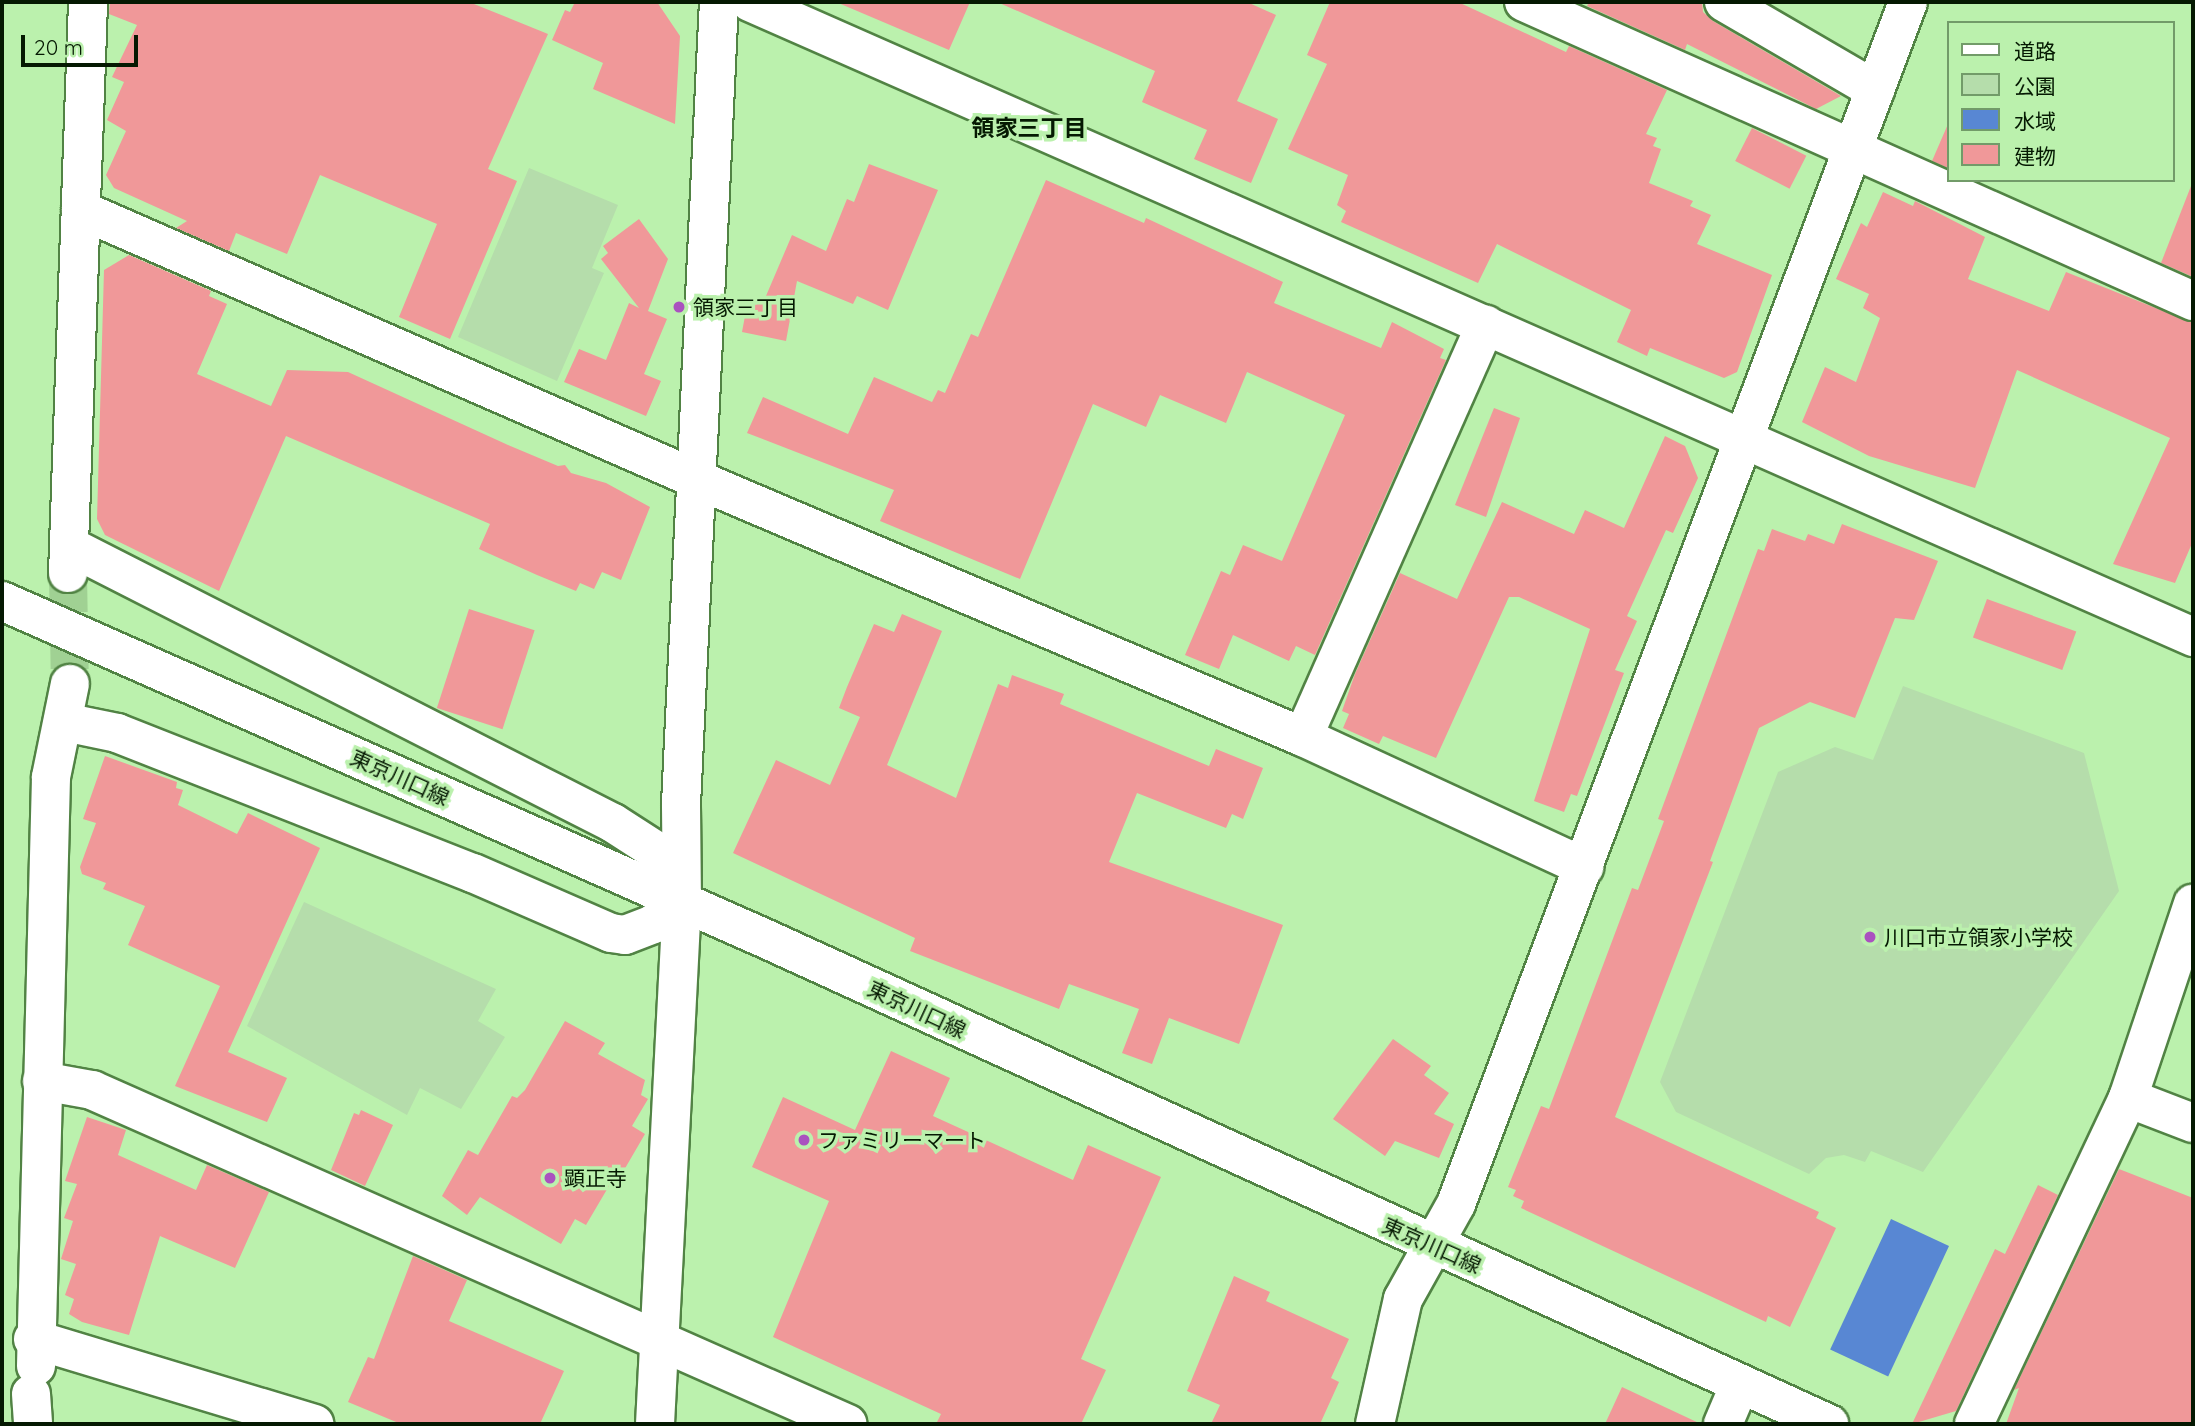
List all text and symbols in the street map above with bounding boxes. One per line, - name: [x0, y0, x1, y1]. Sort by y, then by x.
- scale bar: [24, 21, 142, 65]
- legend: [1946, 21, 2174, 182]
- text: 20 m: [34, 34, 83, 60]
- text: 道路: [2014, 38, 2056, 64]
- text: 公園: [2014, 73, 2056, 99]
- text: 水域: [2014, 108, 2056, 134]
- district label: 領家三丁目: [972, 114, 1086, 142]
- text: 建物: [2014, 143, 2056, 169]
- place label: 領家三丁目: [693, 294, 798, 320]
- marker: 領家三丁目: [671, 299, 687, 315]
- street label: 東京川口線: [347, 744, 453, 810]
- place label: 川口市立領家小学校: [1884, 924, 2073, 950]
- marker: 川口市立領家小学校: [1862, 929, 1878, 945]
- street label: 東京川口線: [864, 975, 970, 1043]
- place label: ファミリーマート: [818, 1127, 986, 1153]
- marker: ファミリーマート: [796, 1132, 812, 1148]
- place label: 顕正寺: [564, 1165, 627, 1191]
- marker: 顕正寺: [542, 1170, 558, 1186]
- street label: 東京川口線: [1379, 1212, 1485, 1278]

